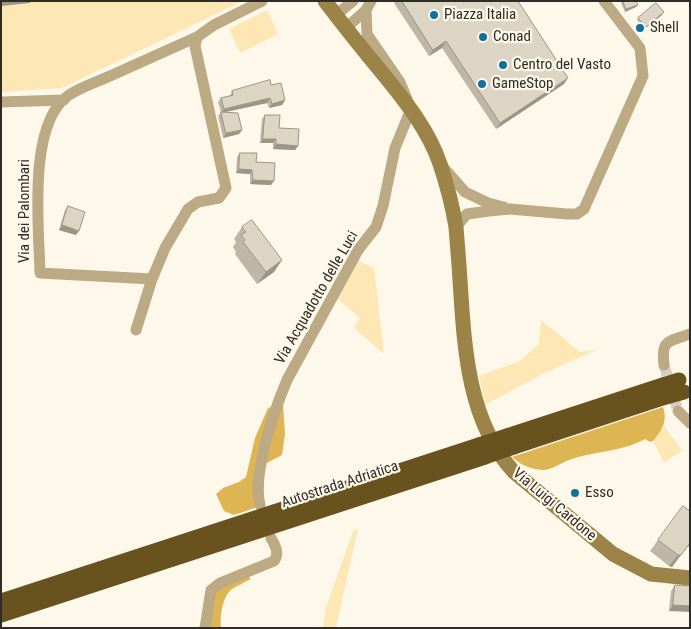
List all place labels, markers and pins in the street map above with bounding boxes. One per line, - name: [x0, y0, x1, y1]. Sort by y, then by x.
- place label: Piazza Italia: [444, 6, 516, 24]
- marker: Piazza Italia: [428, 9, 440, 21]
- place label: Shell: [650, 19, 679, 37]
- marker: Shell: [634, 22, 646, 34]
- place label: Conad: [493, 28, 531, 46]
- marker: Conad: [477, 31, 489, 43]
- place label: Centro del Vasto: [513, 56, 611, 74]
- marker: Centro del Vasto: [497, 59, 509, 71]
- place label: GameStop: [492, 75, 553, 93]
- marker: GameStop: [476, 78, 488, 90]
- place label: Esso: [585, 484, 614, 502]
- marker: Esso: [569, 487, 581, 499]

